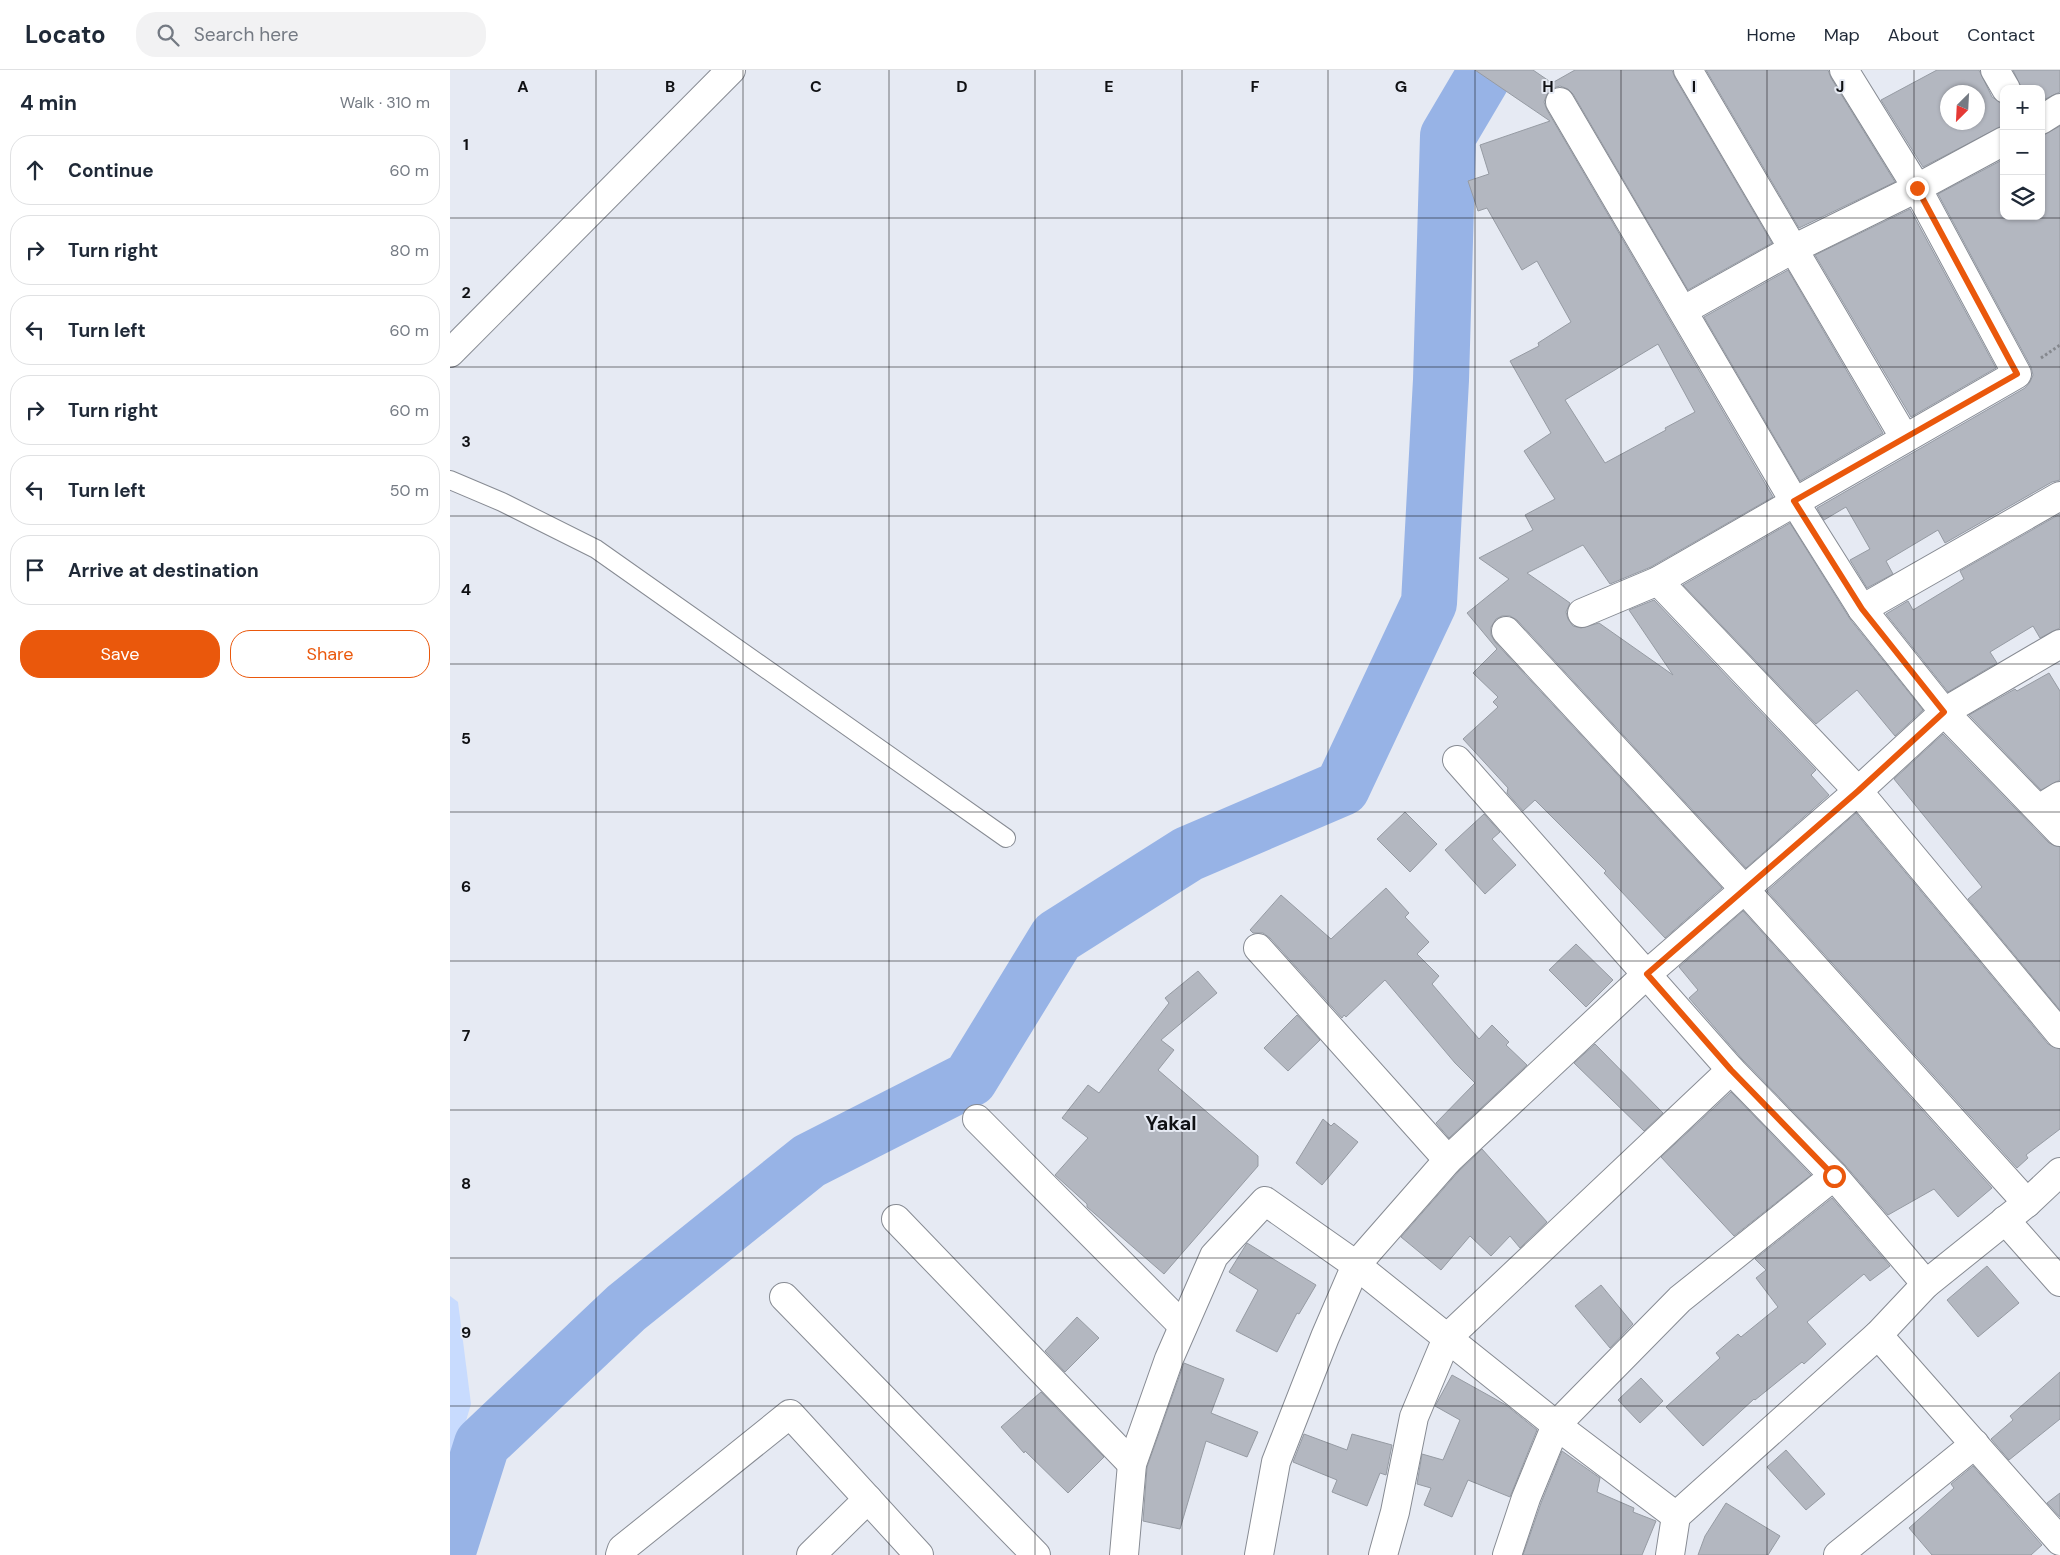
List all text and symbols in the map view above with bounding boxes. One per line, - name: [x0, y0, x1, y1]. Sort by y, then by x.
- search box: [136, 12, 486, 57]
- text: Locato: [25, 19, 106, 50]
- icon: search: [154, 21, 182, 49]
- text: Search here: [194, 22, 299, 47]
- text: Home: [1746, 23, 1796, 47]
- text: Map: [1824, 23, 1860, 47]
- text: About: [1888, 23, 1939, 47]
- text: Contact: [1967, 23, 2035, 47]
- text: A: [517, 76, 529, 97]
- text: B: [665, 76, 675, 97]
- text: C: [810, 76, 822, 97]
- text: D: [956, 76, 968, 97]
- text: E: [1104, 76, 1114, 97]
- text: F: [1251, 76, 1260, 97]
- text: G: [1395, 76, 1407, 97]
- text: H: [1542, 76, 1554, 97]
- text: I: [1692, 76, 1696, 97]
- text: J: [1836, 76, 1844, 97]
- north arrow: [1940, 85, 1985, 130]
- map controls: [2000, 85, 2045, 220]
- button: +: [2000, 85, 2045, 130]
- text: 4 min: [20, 89, 77, 117]
- text: Walk · 310 m: [340, 92, 430, 113]
- button: −: [2000, 130, 2045, 175]
- text: 1: [463, 134, 469, 155]
- icon: ahead: [21, 156, 49, 184]
- text: Continue: [68, 158, 154, 183]
- text: 60 m: [389, 160, 429, 181]
- button: layers: [2000, 175, 2045, 220]
- route end: [1906, 177, 1929, 200]
- icon: right: [21, 236, 49, 264]
- text: Turn right: [68, 238, 158, 263]
- text: 80 m: [390, 240, 429, 261]
- text: 2: [461, 282, 471, 303]
- icon: left: [21, 316, 49, 344]
- text: Turn left: [68, 318, 146, 343]
- text: 60 m: [389, 320, 429, 341]
- icon: right: [21, 396, 49, 424]
- text: Turn right: [68, 398, 158, 423]
- text: 60 m: [389, 400, 429, 421]
- text: 3: [461, 431, 471, 452]
- icon: left: [21, 476, 49, 504]
- text: Turn left: [68, 478, 146, 503]
- text: 50 m: [390, 480, 429, 501]
- icon: arrive: [21, 556, 49, 584]
- text: Arrive at destination: [68, 558, 259, 583]
- text: 4: [461, 579, 471, 600]
- button: Save: [20, 630, 220, 678]
- button: Share: [230, 630, 430, 678]
- text: 5: [461, 728, 471, 749]
- text: 6: [461, 876, 471, 897]
- text: 7: [462, 1025, 471, 1046]
- district label: Yakal: [1146, 1110, 1197, 1136]
- route start: [1823, 1165, 1846, 1188]
- text: 8: [461, 1173, 471, 1194]
- text: 9: [461, 1322, 471, 1343]

